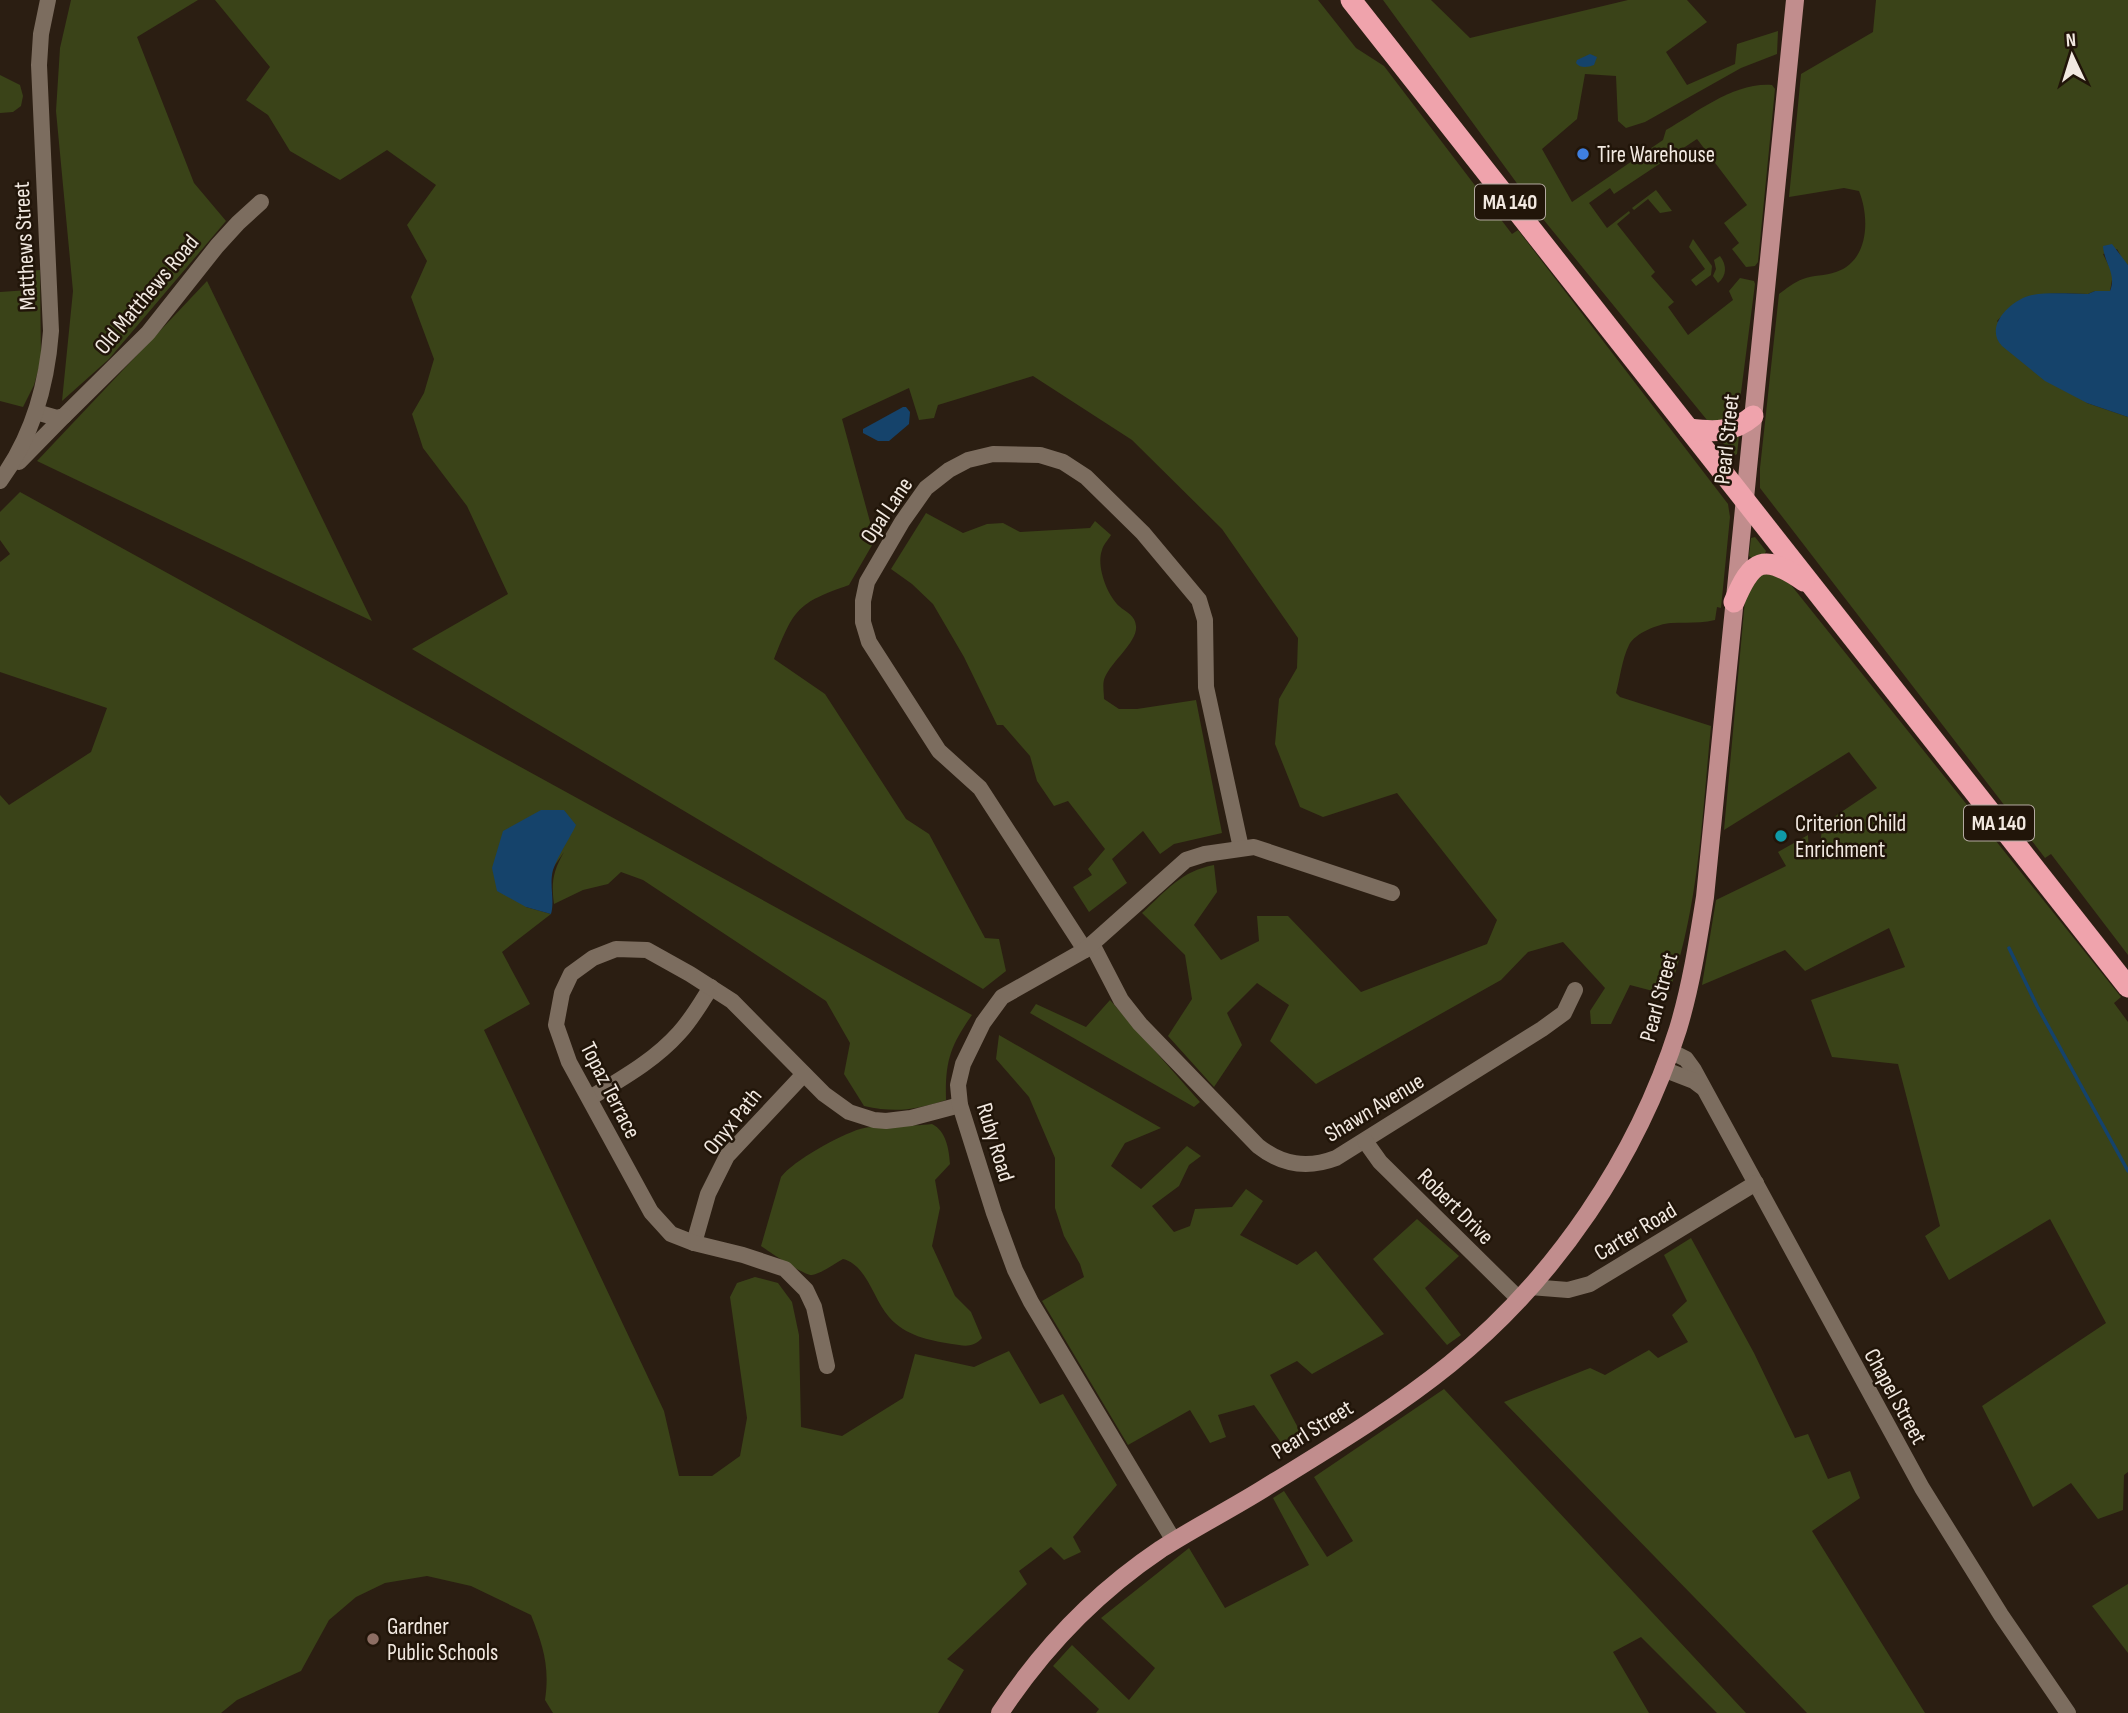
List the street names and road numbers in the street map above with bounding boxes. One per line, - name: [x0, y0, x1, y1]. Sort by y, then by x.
- street label: Matthews Street: [8, 181, 42, 311]
- road number: MA 140: [1475, 184, 1545, 220]
- street label: Old Matthews Road: [89, 229, 205, 360]
- street label: Pearl Street: [1708, 392, 1746, 486]
- street label: Opal Lane: [855, 472, 919, 549]
- road number: MA 140: [1964, 806, 2034, 840]
- street label: Pearl Street: [1634, 950, 1684, 1045]
- street label: Topaz Terrace: [574, 1037, 646, 1143]
- street label: Shawn Avenue: [1320, 1067, 1429, 1148]
- street label: Onyx Path: [698, 1083, 768, 1161]
- street label: Ruby Road: [970, 1100, 1020, 1185]
- street label: Robert Drive: [1411, 1163, 1499, 1251]
- street label: Carter Road: [1589, 1196, 1682, 1267]
- street label: Chapel Street: [1857, 1344, 1933, 1449]
- street label: Pearl Street: [1267, 1394, 1358, 1466]

